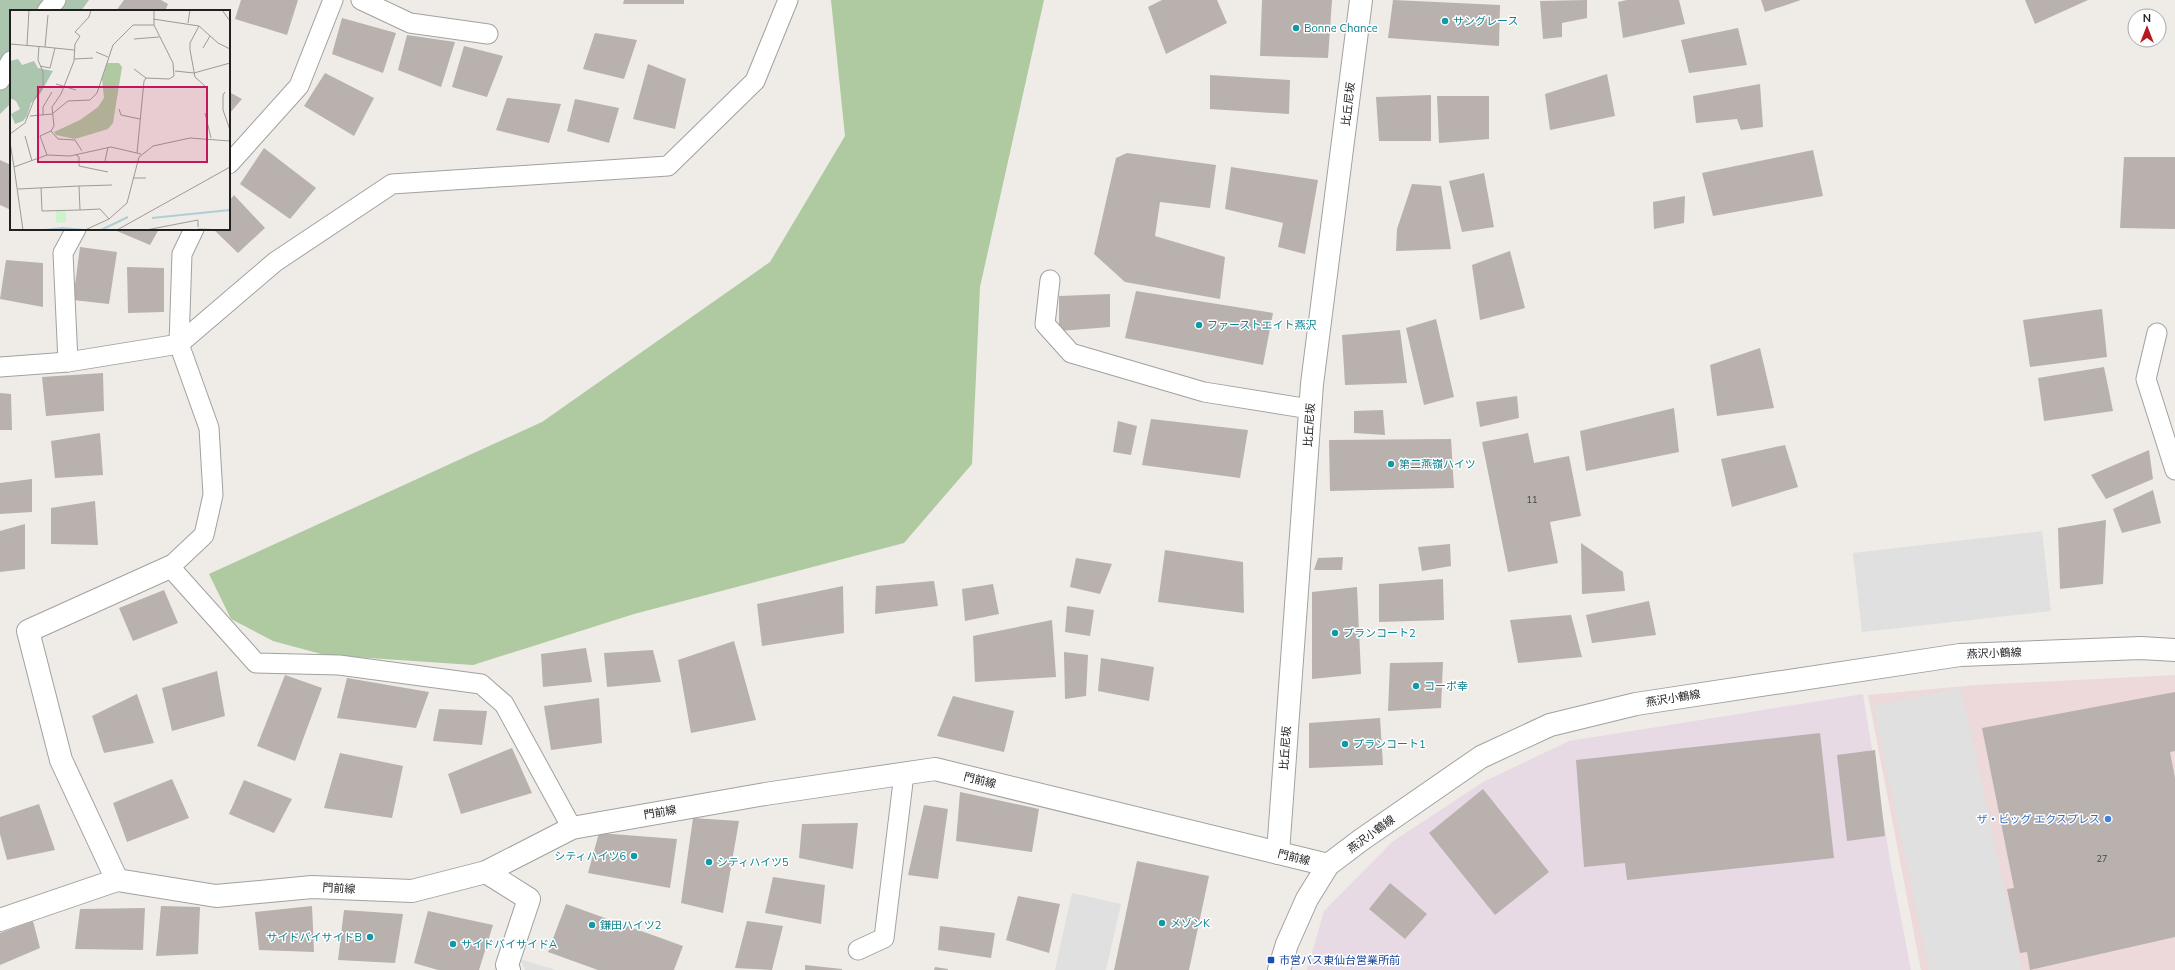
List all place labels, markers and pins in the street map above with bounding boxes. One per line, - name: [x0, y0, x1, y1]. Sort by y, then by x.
- place label: サングレース: [1453, 14, 1518, 28]
- marker: サングレース: [1440, 16, 1450, 26]
- place label: Bonne Chance: [1304, 21, 1378, 35]
- marker: Bonne Chance: [1291, 23, 1301, 33]
- place label: ファーストエイト燕沢: [1207, 318, 1316, 332]
- marker: ファーストエイト燕沢: [1194, 320, 1204, 330]
- place label: 第二燕嶺ハイツ: [1399, 457, 1476, 471]
- marker: 第二燕嶺ハイツ: [1386, 459, 1396, 469]
- place label: プランコート2: [1343, 626, 1416, 640]
- marker: プランコート2: [1330, 628, 1340, 638]
- place label: コーポ幸: [1424, 679, 1468, 693]
- marker: コーポ幸: [1411, 681, 1421, 691]
- place label: プランコート1: [1353, 737, 1426, 751]
- marker: プランコート1: [1340, 739, 1350, 749]
- place label: ザ・ビッグ エクスプレス: [1976, 812, 2100, 826]
- marker: ザ・ビッグ エクスプレス: [2103, 814, 2113, 824]
- place label: シティハイツ6: [554, 849, 626, 863]
- marker: シティハイツ6: [629, 851, 639, 861]
- place label: シティハイツ5: [717, 855, 789, 869]
- marker: シティハイツ5: [704, 857, 714, 867]
- place label: メゾンK: [1170, 916, 1211, 930]
- place label: 鎌田ハイツ2: [600, 918, 662, 932]
- marker: メゾンK: [1157, 918, 1167, 928]
- marker: 鎌田ハイツ2: [587, 920, 597, 930]
- place label: サイドバイサイドB: [267, 930, 362, 944]
- marker: サイドバイサイドB: [365, 932, 375, 942]
- place label: サイドバイサイドA: [461, 937, 557, 951]
- marker: サイドバイサイドA: [448, 939, 458, 949]
- place label: 市営バス東仙台営業所前: [1279, 953, 1400, 967]
- marker: 市営バス東仙台営業所前: [1266, 955, 1276, 965]

